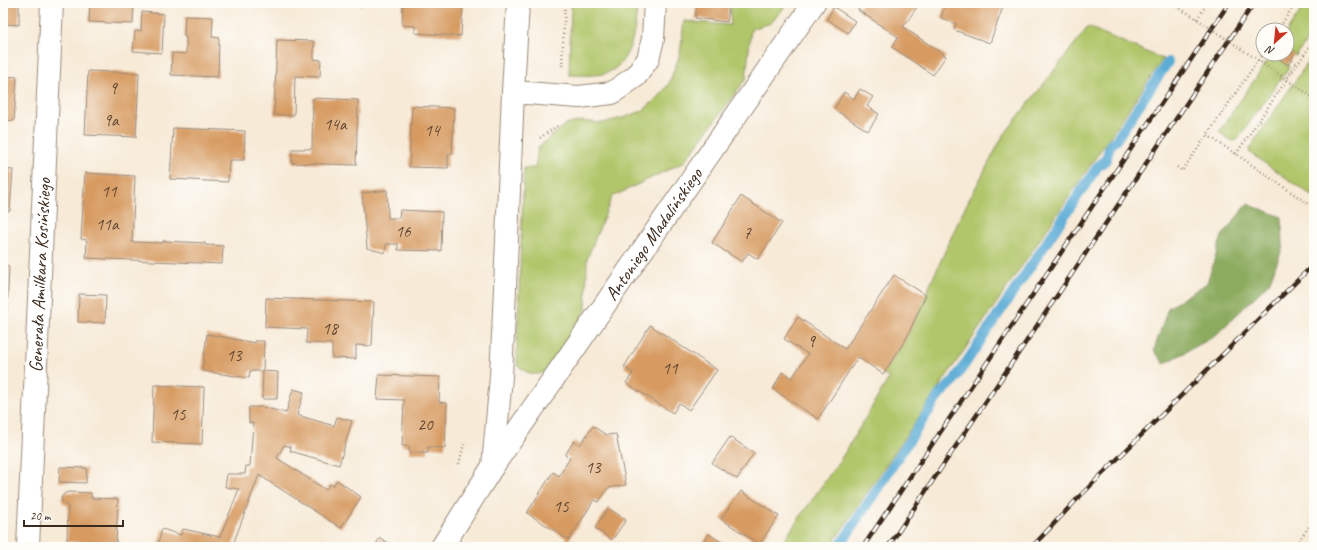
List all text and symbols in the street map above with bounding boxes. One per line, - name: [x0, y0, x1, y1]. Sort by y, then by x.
- north arrow: [1255, 22, 1295, 62]
- text: N: [1262, 42, 1277, 59]
- house number: 9: [109, 78, 118, 99]
- house number: 9a: [103, 110, 120, 131]
- house number: 14a: [324, 114, 348, 135]
- house number: 14: [424, 120, 442, 141]
- street label: Antoniego Madalińskiego: [599, 162, 709, 305]
- street label: Generała Amilkara Kosińskiego: [24, 177, 56, 373]
- house number: 11: [101, 181, 118, 202]
- house number: 11a: [96, 214, 120, 235]
- house number: 16: [395, 221, 412, 242]
- house number: 7: [743, 223, 752, 244]
- house number: 18: [322, 318, 340, 339]
- house number: 9: [807, 331, 816, 352]
- house number: 13: [226, 345, 243, 366]
- house number: 11: [662, 358, 679, 379]
- house number: 15: [170, 404, 187, 425]
- house number: 20: [417, 414, 434, 435]
- house number: 13: [585, 457, 602, 478]
- house number: 15: [553, 496, 570, 517]
- scale bar: [24, 502, 123, 528]
- text: 20 m: [30, 508, 52, 524]

